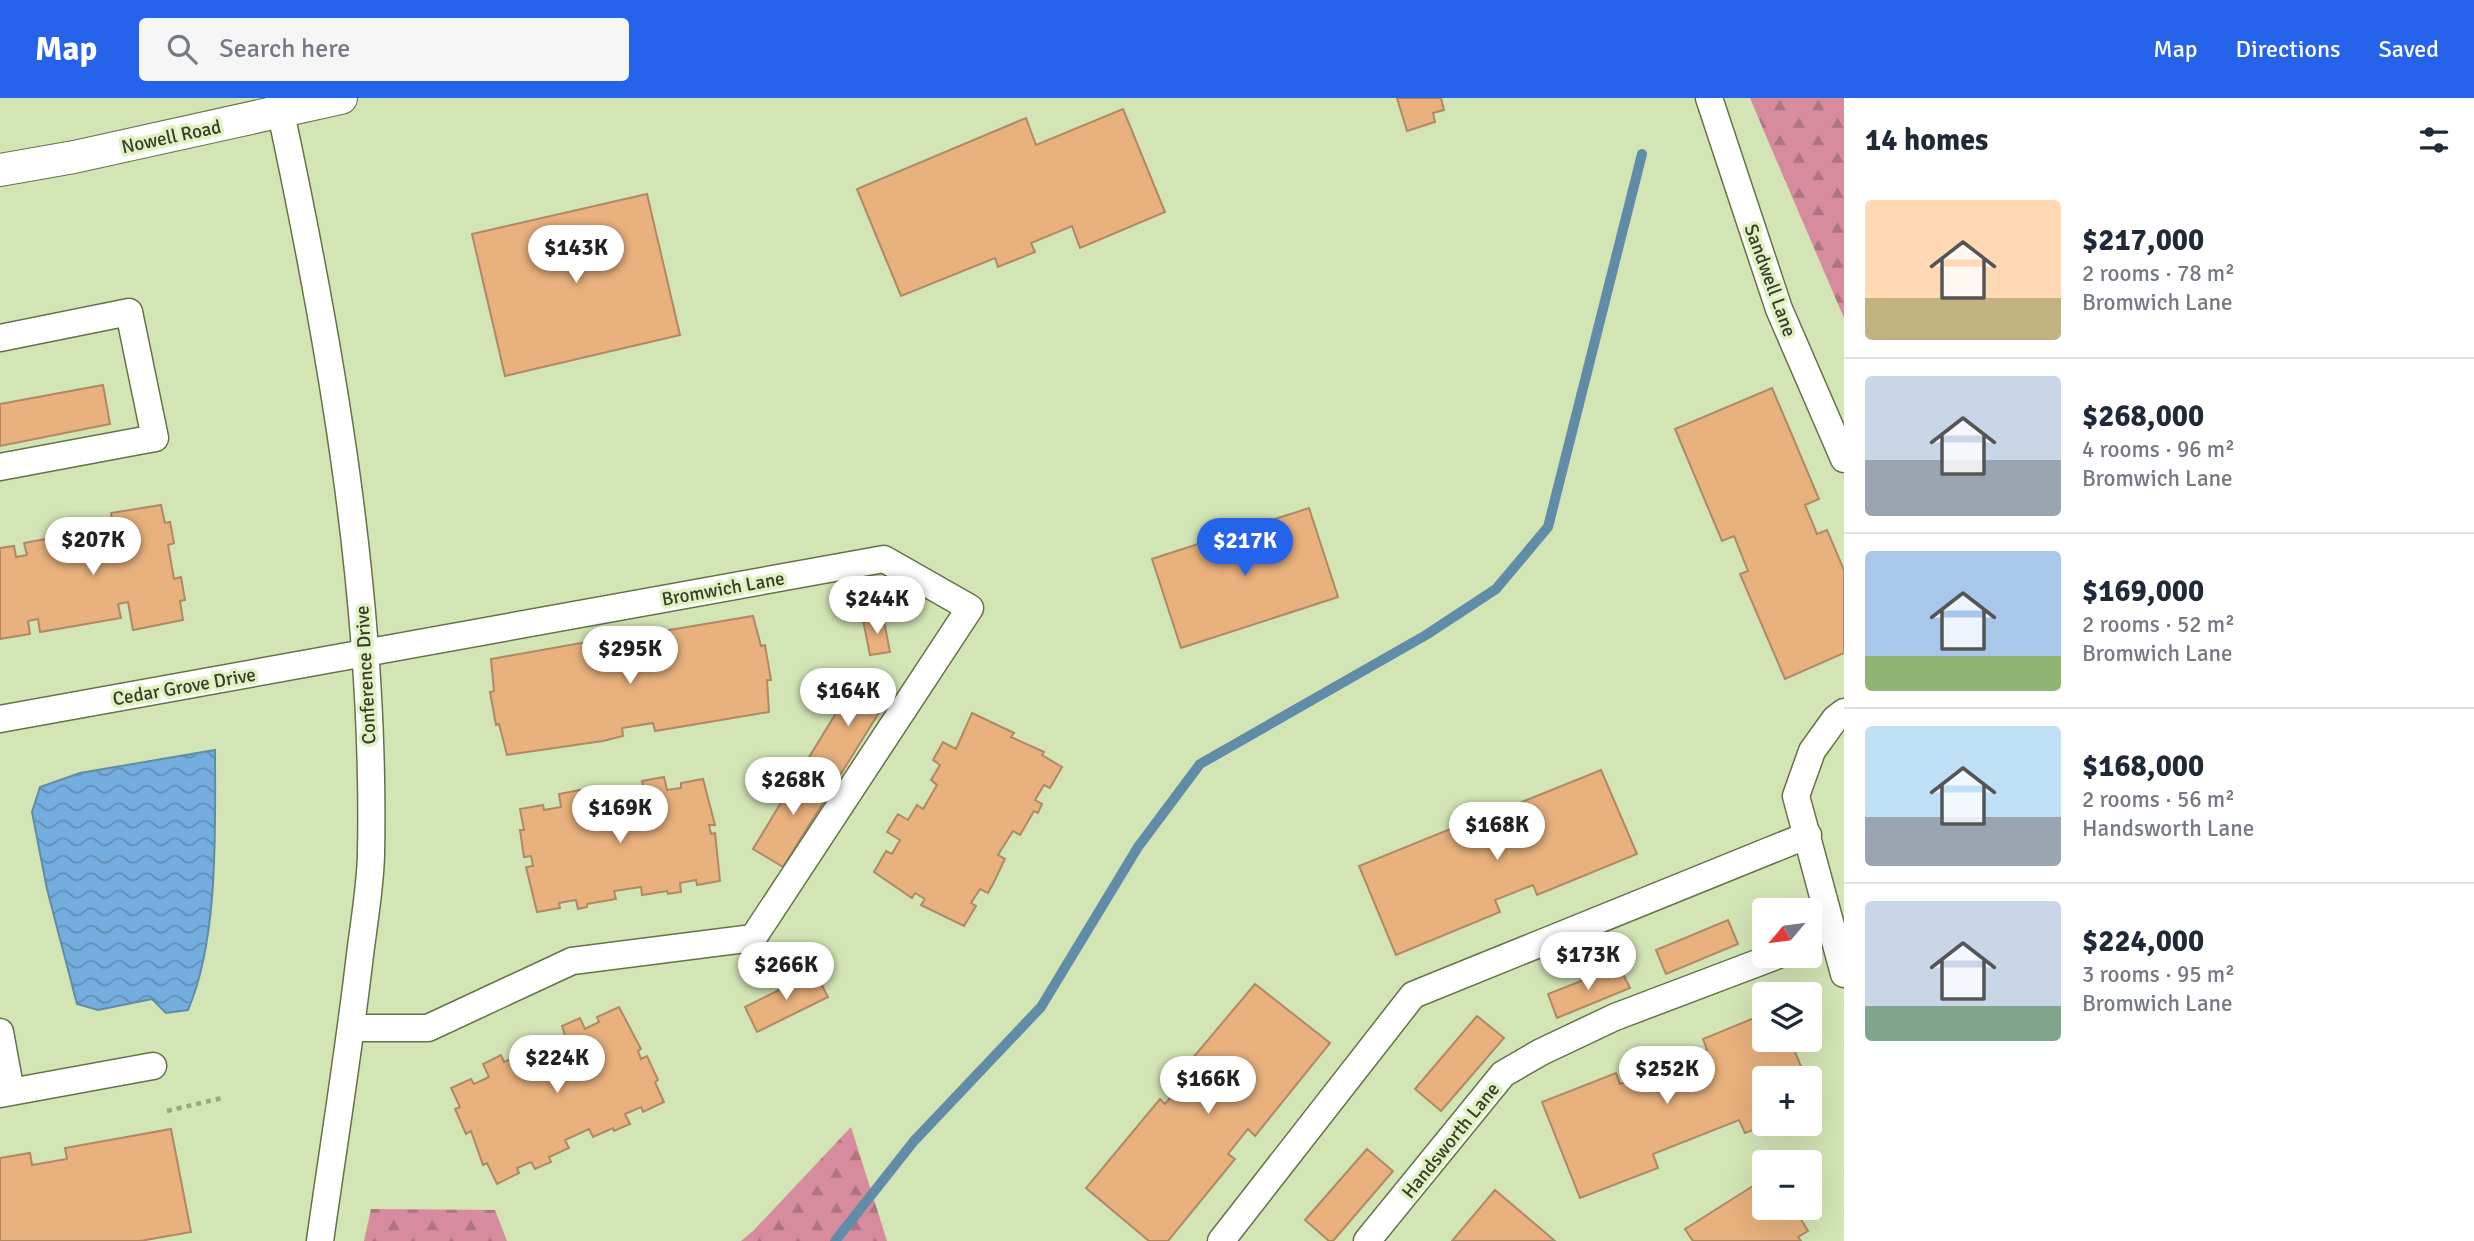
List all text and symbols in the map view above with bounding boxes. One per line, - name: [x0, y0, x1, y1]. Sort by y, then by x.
- search box: [139, 18, 629, 81]
- text: Map: [35, 29, 97, 70]
- icon: search: [163, 30, 201, 68]
- text: Search here: [219, 33, 350, 65]
- text: Map: [2153, 34, 2198, 64]
- text: Directions: [2236, 34, 2341, 64]
- text: Saved: [2379, 34, 2439, 64]
- street label: Nowell Road: [119, 115, 223, 159]
- icon: filters: [2415, 121, 2453, 159]
- text: 14 homes: [1865, 122, 1988, 159]
- street label: Sandwell Lane: [1739, 221, 1802, 340]
- text: $217,000: [2082, 222, 2204, 259]
- pin: $143K: [527, 226, 625, 285]
- icon: home: [1921, 228, 2005, 312]
- text: $143K: [544, 233, 608, 262]
- text: 2 rooms · 78 m²: [2082, 259, 2235, 288]
- text: Bromwich Lane: [2082, 288, 2233, 317]
- text: $268,000: [2082, 398, 2204, 435]
- icon: home: [1921, 404, 2005, 488]
- text: 4 rooms · 96 m²: [2082, 435, 2235, 464]
- text: Bromwich Lane: [2082, 464, 2233, 493]
- pin: $207K: [44, 518, 142, 577]
- pin: $217K: [1196, 518, 1294, 578]
- text: $207K: [61, 525, 125, 554]
- text: $217K: [1213, 526, 1277, 555]
- street label: Bromwich Lane: [660, 566, 787, 612]
- text: $169,000: [2082, 573, 2204, 610]
- pin: $244K: [828, 576, 926, 636]
- icon: home: [1921, 579, 2005, 663]
- text: $244K: [845, 584, 909, 613]
- street label: Conference Drive: [350, 605, 382, 745]
- text: 2 rooms · 52 m²: [2082, 610, 2235, 639]
- pin: $295K: [581, 626, 679, 686]
- text: $295K: [598, 634, 662, 663]
- text: Bromwich Lane: [2082, 639, 2233, 668]
- street label: Cedar Grove Drive: [111, 663, 258, 711]
- pin: $164K: [799, 668, 897, 728]
- text: $164K: [816, 676, 880, 705]
- text: $168,000: [2082, 748, 2204, 785]
- icon: home: [1921, 754, 2005, 838]
- pin: $268K: [744, 758, 842, 817]
- text: $268K: [761, 765, 825, 794]
- text: 2 rooms · 56 m²: [2082, 785, 2235, 814]
- pin: $169K: [571, 786, 669, 845]
- text: $169K: [588, 793, 652, 822]
- pin: $168K: [1448, 802, 1546, 862]
- text: $168K: [1465, 810, 1529, 839]
- text: Handsworth Lane: [2082, 814, 2254, 843]
- north arrow: [1752, 898, 1822, 968]
- map controls: [1752, 898, 1822, 1220]
- text: $224,000: [2082, 923, 2204, 960]
- icon: home: [1921, 929, 2005, 1013]
- pin: $173K: [1539, 932, 1637, 992]
- text: $173K: [1556, 940, 1620, 969]
- pin: $266K: [737, 942, 835, 1002]
- text: $266K: [754, 950, 818, 979]
- text: 3 rooms · 95 m²: [2082, 960, 2235, 989]
- button: layers: [1752, 982, 1822, 1052]
- text: Bromwich Lane: [2082, 989, 2233, 1018]
- pin: $224K: [508, 1035, 606, 1095]
- text: $224K: [525, 1043, 589, 1072]
- pin: $252K: [1618, 1046, 1716, 1106]
- text: $252K: [1635, 1054, 1699, 1083]
- pin: $166K: [1159, 1056, 1257, 1116]
- text: $166K: [1176, 1064, 1240, 1093]
- button: +: [1752, 1066, 1822, 1136]
- street label: Handsworth Lane: [1397, 1078, 1505, 1203]
- button: −: [1752, 1150, 1822, 1220]

